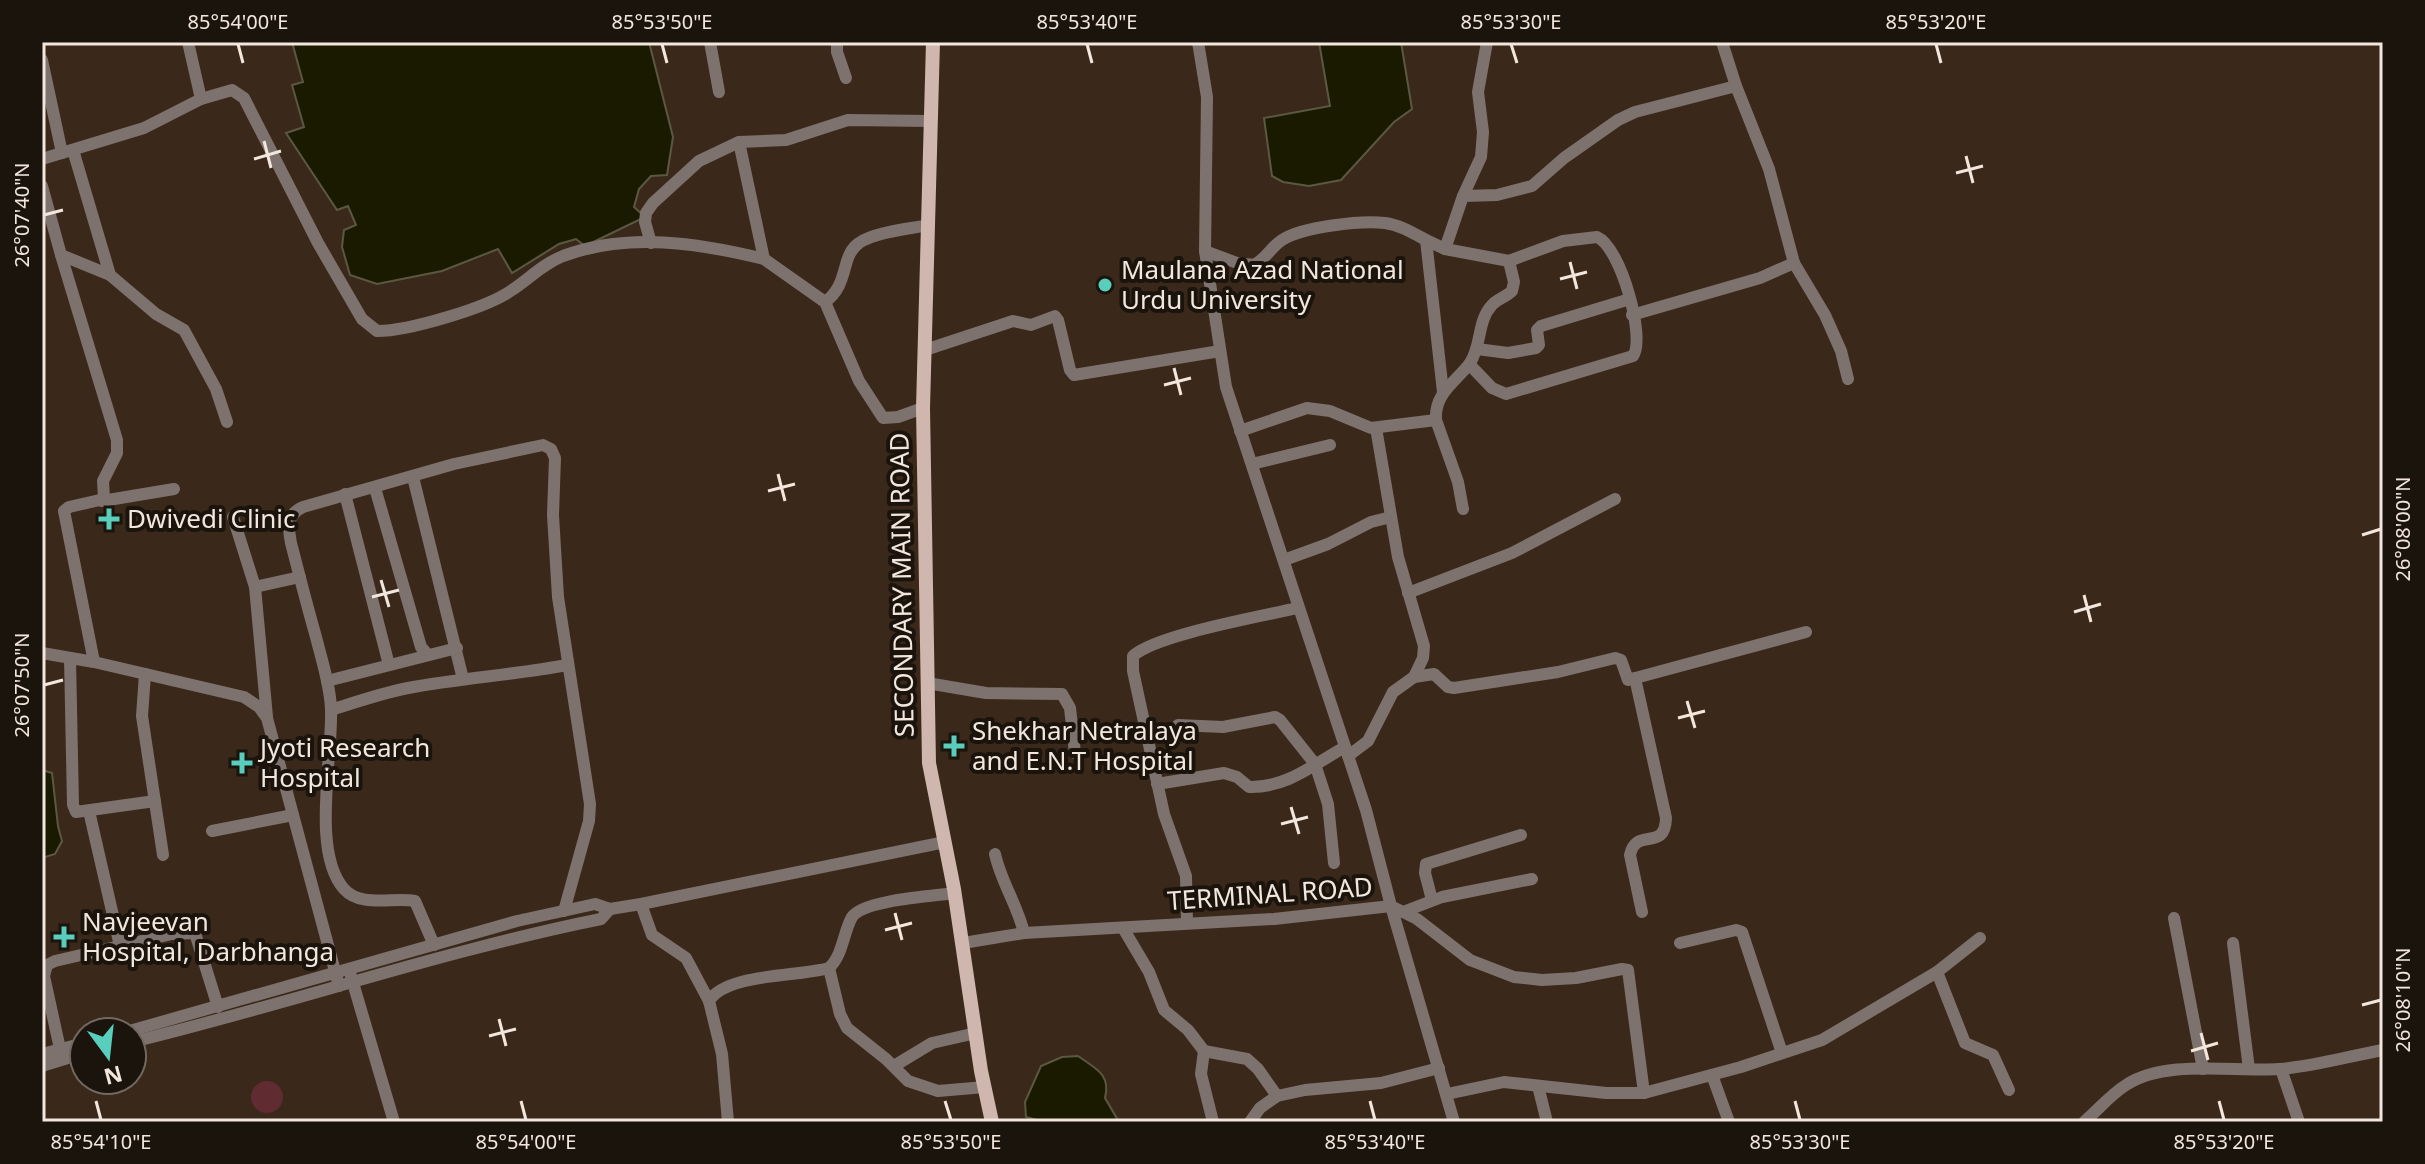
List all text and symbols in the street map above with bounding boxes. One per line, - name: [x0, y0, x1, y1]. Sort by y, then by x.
- text: 85°54'00"E: [188, 8, 288, 35]
- text: 85°53'50"E: [612, 8, 712, 35]
- text: 85°53'40"E: [1037, 8, 1137, 35]
- text: 85°53'30"E: [1461, 8, 1561, 35]
- text: 85°53'20"E: [1886, 8, 1986, 35]
- text: 26°07'40"N: [8, 162, 35, 268]
- place label: Maulana Azad National Urdu University: [1121, 251, 1404, 317]
- marker: Maulana Azad National Urdu University: [1096, 276, 1114, 294]
- street label: SECONDARY MAIN ROAD: [880, 432, 922, 738]
- text: 26°08'00"N: [2389, 476, 2416, 582]
- place label: Dwivedi Clinic: [127, 500, 296, 536]
- marker: Dwivedi Clinic: [98, 508, 120, 530]
- text: 26°07'50"N: [8, 632, 35, 738]
- place label: Shekhar Netralaya and E.N.T Hospital: [972, 712, 1197, 778]
- place label: Jyoti Research Hospital: [257, 729, 430, 795]
- marker: Shekhar Netralaya and E.N.T Hospital: [943, 735, 965, 757]
- marker: Jyoti Research Hospital: [231, 752, 253, 774]
- street label: TERMINAL ROAD: [1166, 868, 1374, 918]
- place label: Navjeevan Hospital, Darbhanga: [82, 903, 334, 969]
- marker: Navjeevan Hospital, Darbhanga: [53, 926, 75, 948]
- text: 26°08'10"N: [2389, 947, 2416, 1053]
- north arrow: [68, 1016, 148, 1096]
- text: N: [101, 1059, 126, 1093]
- text: 85°54'10"E: [51, 1128, 151, 1155]
- text: 85°54'00"E: [476, 1128, 576, 1155]
- text: 85°53'50"E: [901, 1128, 1001, 1155]
- text: 85°53'40"E: [1325, 1128, 1425, 1155]
- text: 85°53'30"E: [1750, 1128, 1850, 1155]
- text: 85°53'20"E: [2174, 1128, 2274, 1155]

